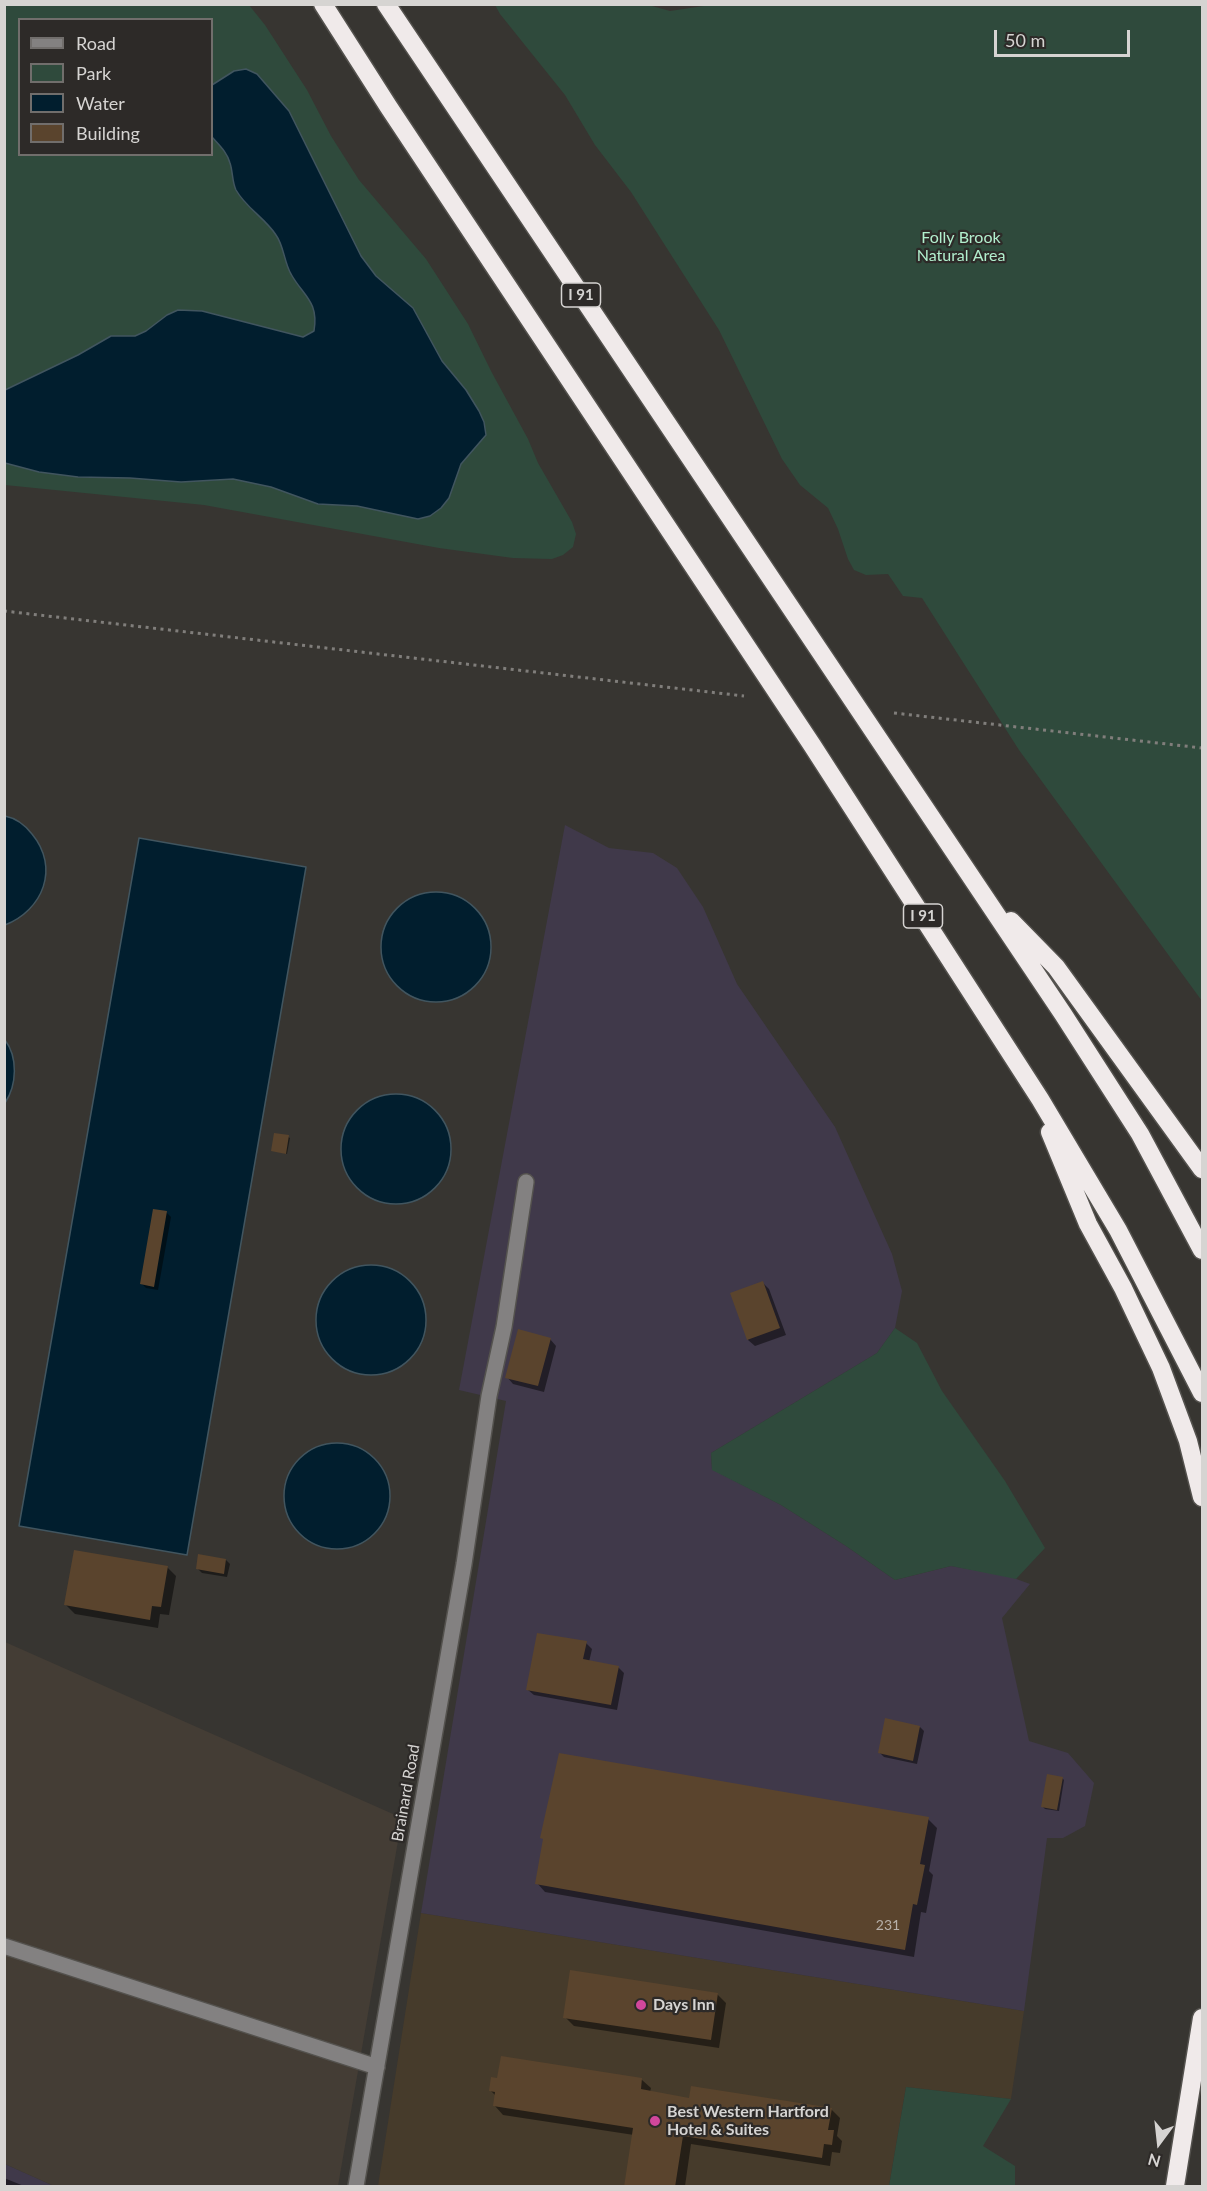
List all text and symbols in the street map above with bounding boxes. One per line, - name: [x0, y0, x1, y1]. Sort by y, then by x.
- legend: [18, 18, 213, 156]
- scale bar: [997, 18, 1134, 56]
- text: 50 m: [1005, 29, 1045, 51]
- text: Road: [76, 32, 116, 54]
- text: Park: [76, 62, 111, 84]
- text: Water: [76, 92, 125, 114]
- text: Building: [76, 122, 140, 144]
- park label: Folly Brook Natural Area: [917, 228, 1005, 266]
- road number: I 91: [562, 283, 600, 307]
- road number: I 91: [904, 904, 942, 928]
- street label: Brainard Road: [388, 1743, 424, 1843]
- house number: 231: [876, 1917, 900, 1933]
- place label: Days Inn: [653, 1995, 715, 2015]
- marker: Days Inn: [634, 1998, 648, 2012]
- place label: Best Western Hartford Hotel & Suites: [667, 2102, 829, 2140]
- north arrow: [1129, 2113, 1189, 2173]
- marker: Best Western Hartford Hotel & Suites: [648, 2114, 662, 2128]
- text: N: [1146, 2150, 1163, 2172]

